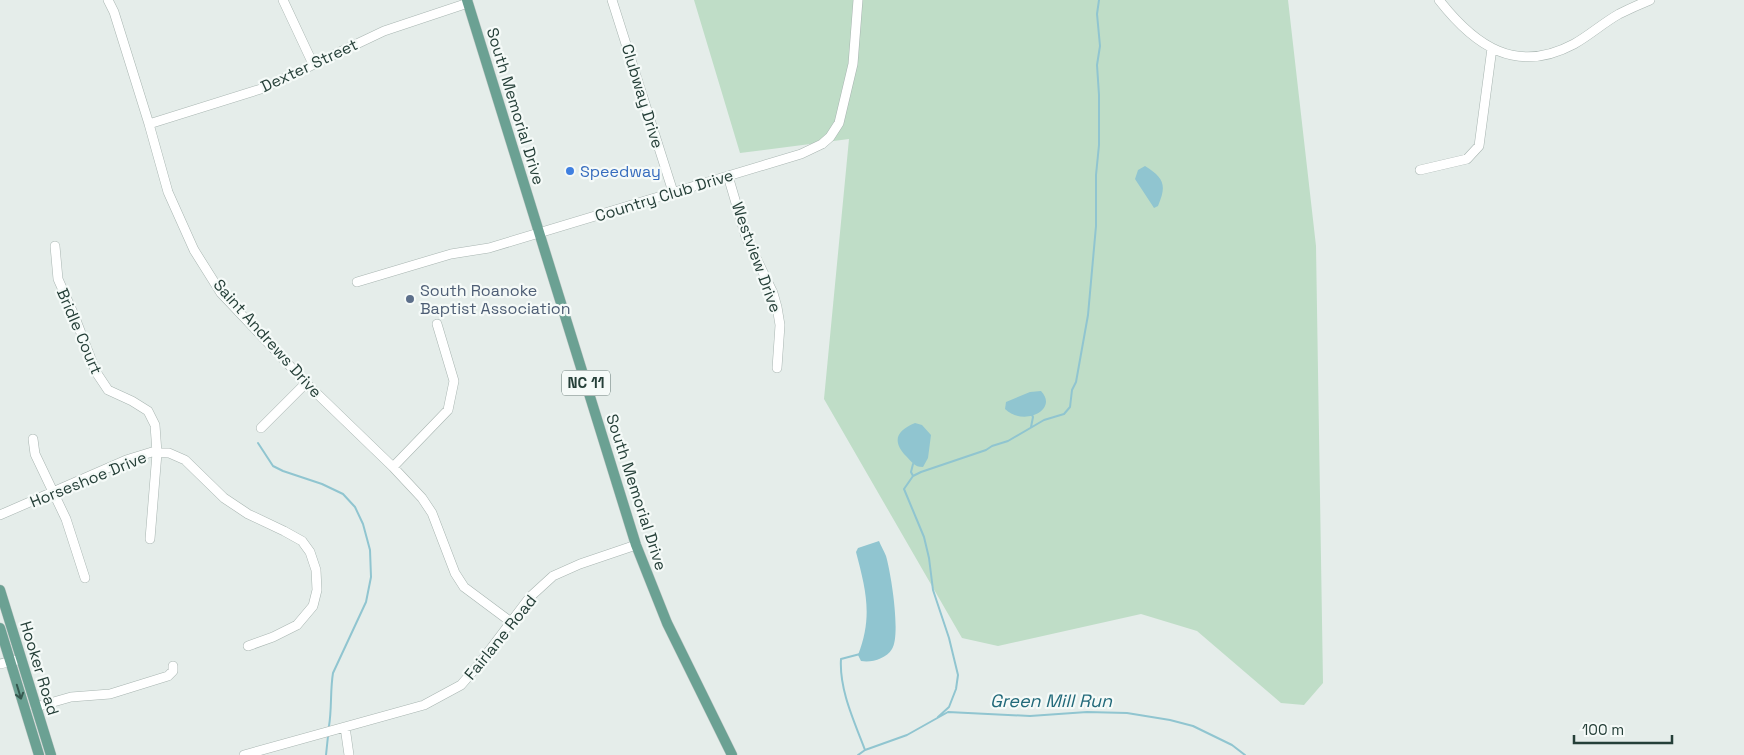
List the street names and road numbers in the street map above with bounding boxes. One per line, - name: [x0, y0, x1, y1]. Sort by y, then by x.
- street label: South Memorial Drive: [482, 25, 549, 187]
- street label: Dexter Street: [257, 34, 361, 97]
- street label: Clubway Drive: [617, 41, 668, 151]
- street label: Country Club Drive: [592, 164, 736, 227]
- street label: Westview Drive: [727, 199, 786, 315]
- street label: Saint Andrews Drive: [209, 275, 326, 402]
- street label: Bridle Court: [52, 285, 107, 377]
- road number: NC 11: [562, 370, 610, 396]
- street label: South Memorial Drive: [601, 411, 672, 573]
- street label: Horseshoe Drive: [27, 446, 150, 512]
- street label: Fairlane Road: [460, 591, 541, 684]
- street label: Hooker Road: [15, 619, 64, 718]

